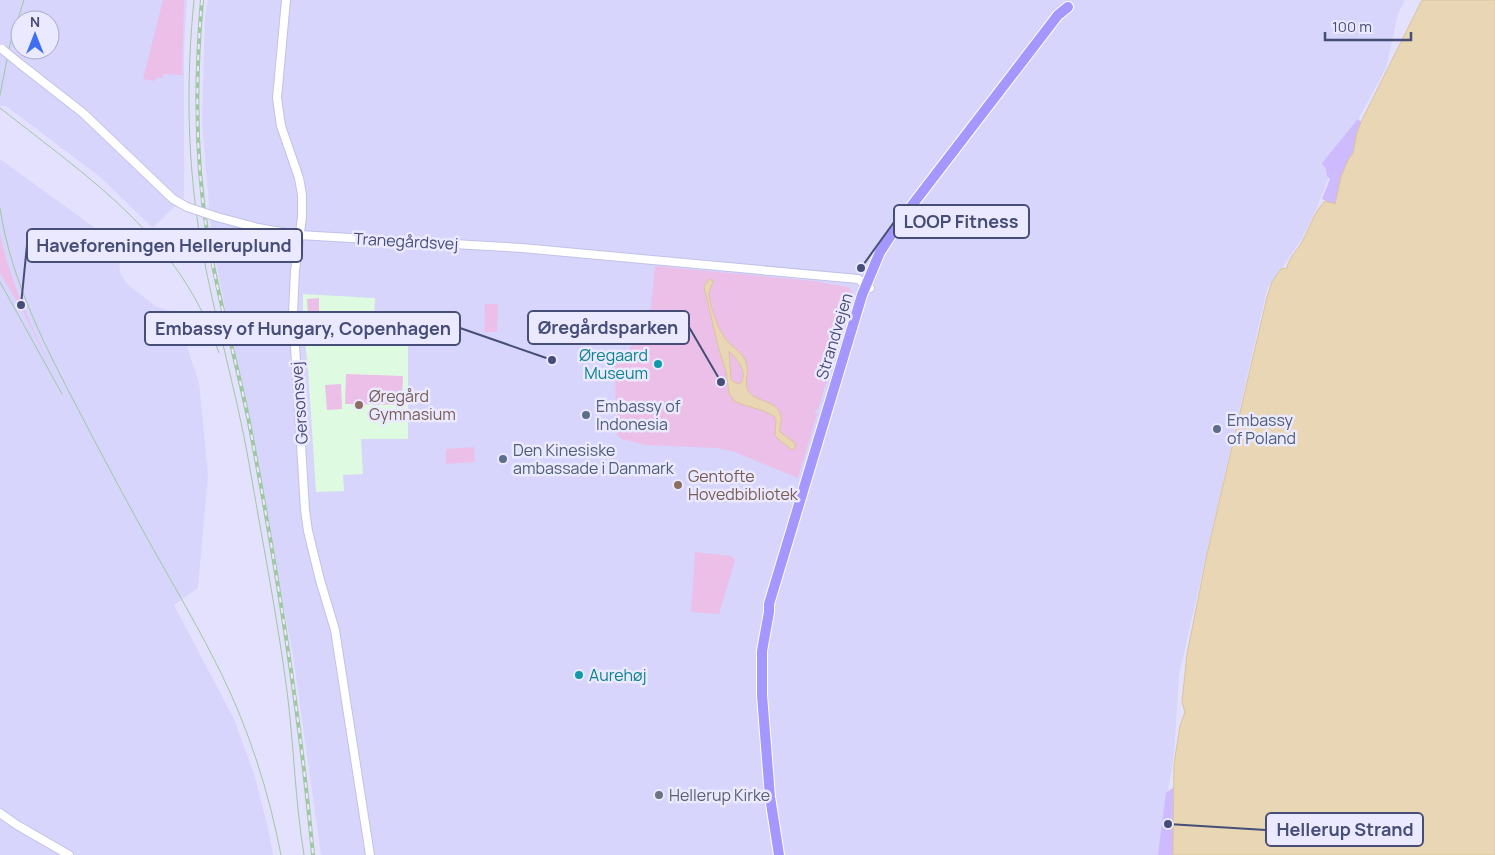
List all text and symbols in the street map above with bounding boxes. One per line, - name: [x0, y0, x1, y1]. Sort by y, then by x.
- north arrow: [10, 10, 60, 60]
- scale bar: [1325, 10, 1411, 42]
- text: N: [30, 12, 40, 31]
- text: 100 m: [1332, 16, 1372, 37]
- callout: LOOP Fitness: [894, 205, 1029, 238]
- text: LOOP Fitness: [903, 209, 1019, 233]
- street label: Tranegårdsvej: [353, 227, 459, 255]
- callout: Haveforeningen Helleruplund: [27, 229, 302, 262]
- text: Haveforeningen Helleruplund: [36, 233, 292, 257]
- street label: Strandvejen: [810, 290, 858, 382]
- callout: Øregårdsparken: [528, 311, 689, 344]
- callout: Embassy of Hungary, Copenhagen: [145, 312, 460, 345]
- text: Øregårdsparken: [538, 315, 678, 339]
- text: Embassy of Hungary, Copenhagen: [155, 316, 451, 340]
- place label: Øregaard Museum: [579, 344, 648, 384]
- marker: Øregaard Museum: [652, 358, 664, 370]
- street label: Gersonsvej: [285, 361, 313, 445]
- place label: Øregård Gymnasium: [369, 385, 456, 425]
- place label: Embassy of Indonesia: [596, 395, 681, 435]
- marker: Øregård Gymnasium: [353, 399, 365, 411]
- marker: Embassy of Indonesia: [580, 409, 592, 421]
- place label: Embassy of Poland: [1227, 409, 1296, 449]
- marker: Embassy of Poland: [1211, 423, 1223, 435]
- place label: Den Kinesiske ambassade i Danmark: [513, 439, 675, 479]
- marker: Den Kinesiske ambassade i Danmark: [497, 453, 509, 465]
- place label: Gentofte Hovedbibliotek: [688, 465, 799, 505]
- marker: Gentofte Hovedbibliotek: [672, 479, 684, 491]
- place label: Aurehøj: [589, 664, 647, 686]
- marker: Aurehøj: [573, 669, 585, 681]
- place label: Hellerup Kirke: [669, 784, 770, 806]
- marker: Hellerup Kirke: [653, 789, 665, 801]
- callout: Hellerup Strand: [1266, 813, 1423, 846]
- text: Hellerup Strand: [1276, 817, 1414, 841]

